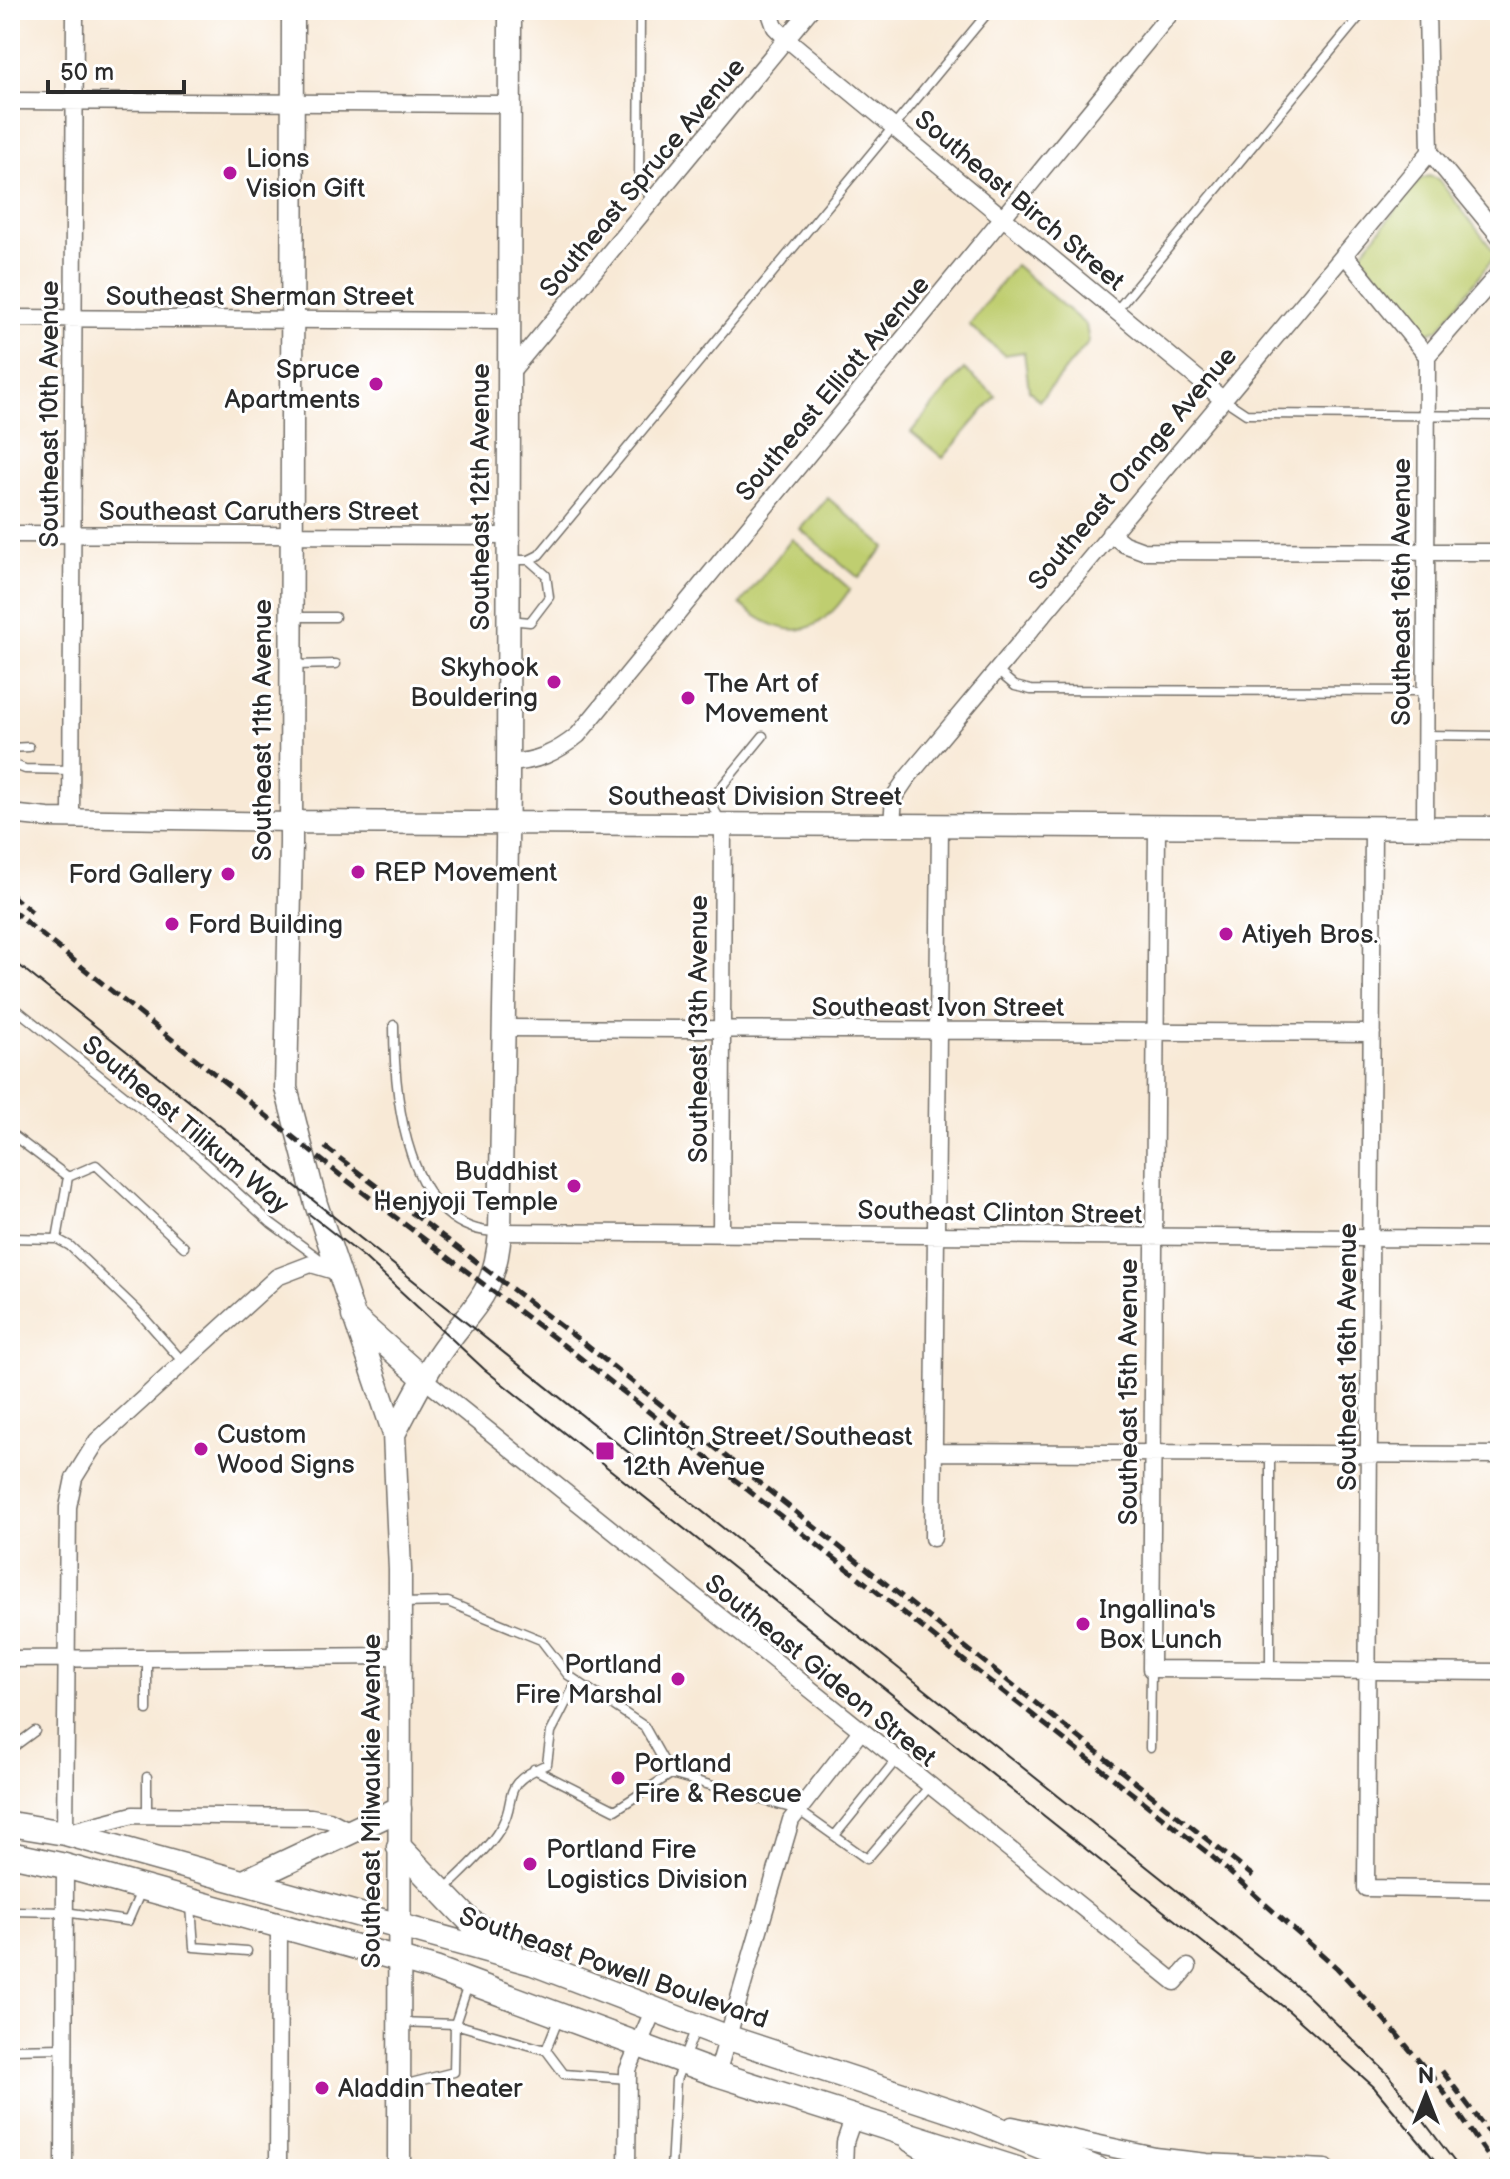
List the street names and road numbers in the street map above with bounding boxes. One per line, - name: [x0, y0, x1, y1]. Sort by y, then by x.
- street label: Southeast Spruce Avenue: [534, 52, 752, 304]
- street label: Southeast Birch Street: [908, 104, 1130, 298]
- street label: Southeast Elliott Avenue: [730, 270, 936, 508]
- street label: Southeast 10th Avenue: [35, 280, 66, 548]
- street label: Southeast Sherman Street: [106, 282, 414, 313]
- street label: Southeast Orange Avenue: [1022, 341, 1244, 597]
- street label: Southeast 12th Avenue: [466, 363, 497, 631]
- street label: Southeast 16th Avenue: [1387, 458, 1418, 726]
- street label: Southeast Caruthers Street: [99, 497, 419, 528]
- street label: Southeast 11th Avenue: [248, 599, 279, 861]
- street label: Southeast Division Street: [608, 782, 902, 813]
- street label: Southeast 13th Avenue: [684, 895, 715, 1163]
- street label: Southeast Ivon Street: [812, 993, 1064, 1024]
- street label: Southeast Tilikum Way: [75, 1030, 295, 1221]
- street label: Southeast Clinton Street: [857, 1196, 1143, 1231]
- street label: Southeast 16th Avenue: [1333, 1223, 1364, 1491]
- street label: Southeast 15th Avenue: [1114, 1259, 1145, 1525]
- street label: Southeast Gideon Street: [698, 1568, 942, 1774]
- street label: Southeast Milwaukie Avenue: [357, 1634, 388, 1968]
- street label: Southeast Powell Boulevard: [455, 1901, 772, 2036]

